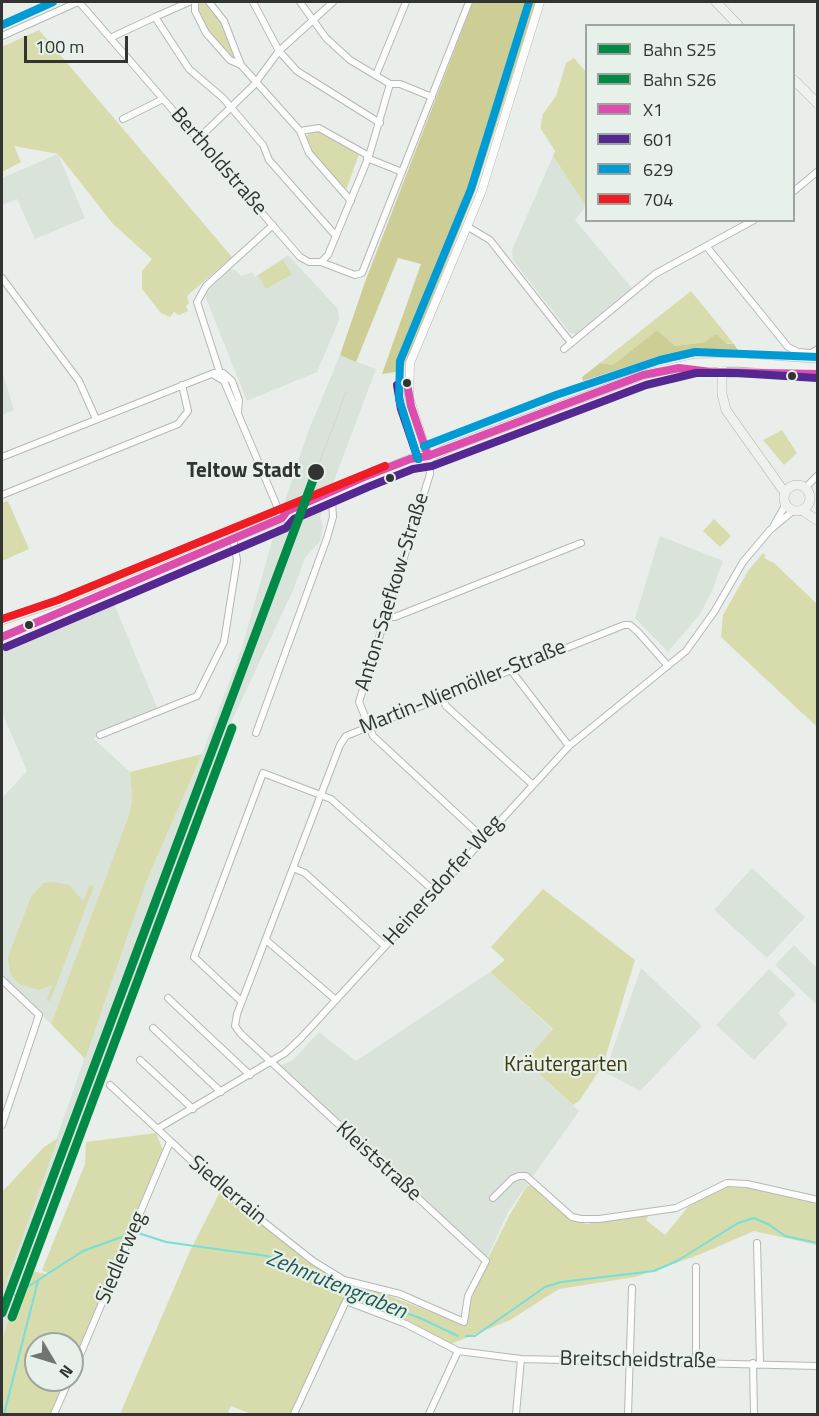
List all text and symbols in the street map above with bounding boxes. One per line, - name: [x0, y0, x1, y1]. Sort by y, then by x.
- scale bar: [27, 24, 130, 62]
- legend: [585, 24, 795, 222]
- text: 100 m: [35, 33, 84, 60]
- text: Bahn S25: [643, 36, 716, 63]
- text: Bahn S26: [643, 66, 716, 93]
- text: X1: [643, 96, 663, 123]
- street label: Bertholdstraße: [165, 103, 271, 221]
- text: 601: [643, 126, 673, 153]
- text: 629: [643, 156, 673, 183]
- text: 704: [643, 186, 673, 213]
- unlabelled marker: [786, 370, 798, 382]
- unlabelled marker: [401, 377, 413, 389]
- place label: Teltow Stadt: [187, 459, 301, 485]
- marker: Teltow Stadt: [306, 462, 326, 482]
- unlabelled marker: [384, 472, 396, 484]
- street label: Anton-Saefkow-Straße: [351, 490, 435, 694]
- unlabelled marker: [23, 619, 35, 631]
- street label: Martin-Niemöller-Straße: [356, 635, 570, 741]
- street label: Heinersdorfer Weg: [379, 811, 509, 951]
- park label: Kräutergarten: [504, 1053, 628, 1079]
- street label: Kleiststraße: [330, 1117, 426, 1207]
- street label: Siedlerrain: [183, 1151, 271, 1231]
- street label: Siedlerweg: [91, 1208, 153, 1308]
- water label: Zehnrutengraben: [262, 1246, 410, 1326]
- north arrow: [24, 1332, 84, 1392]
- street label: Breitscheidstraße: [559, 1347, 717, 1375]
- text: N: [54, 1360, 79, 1384]

